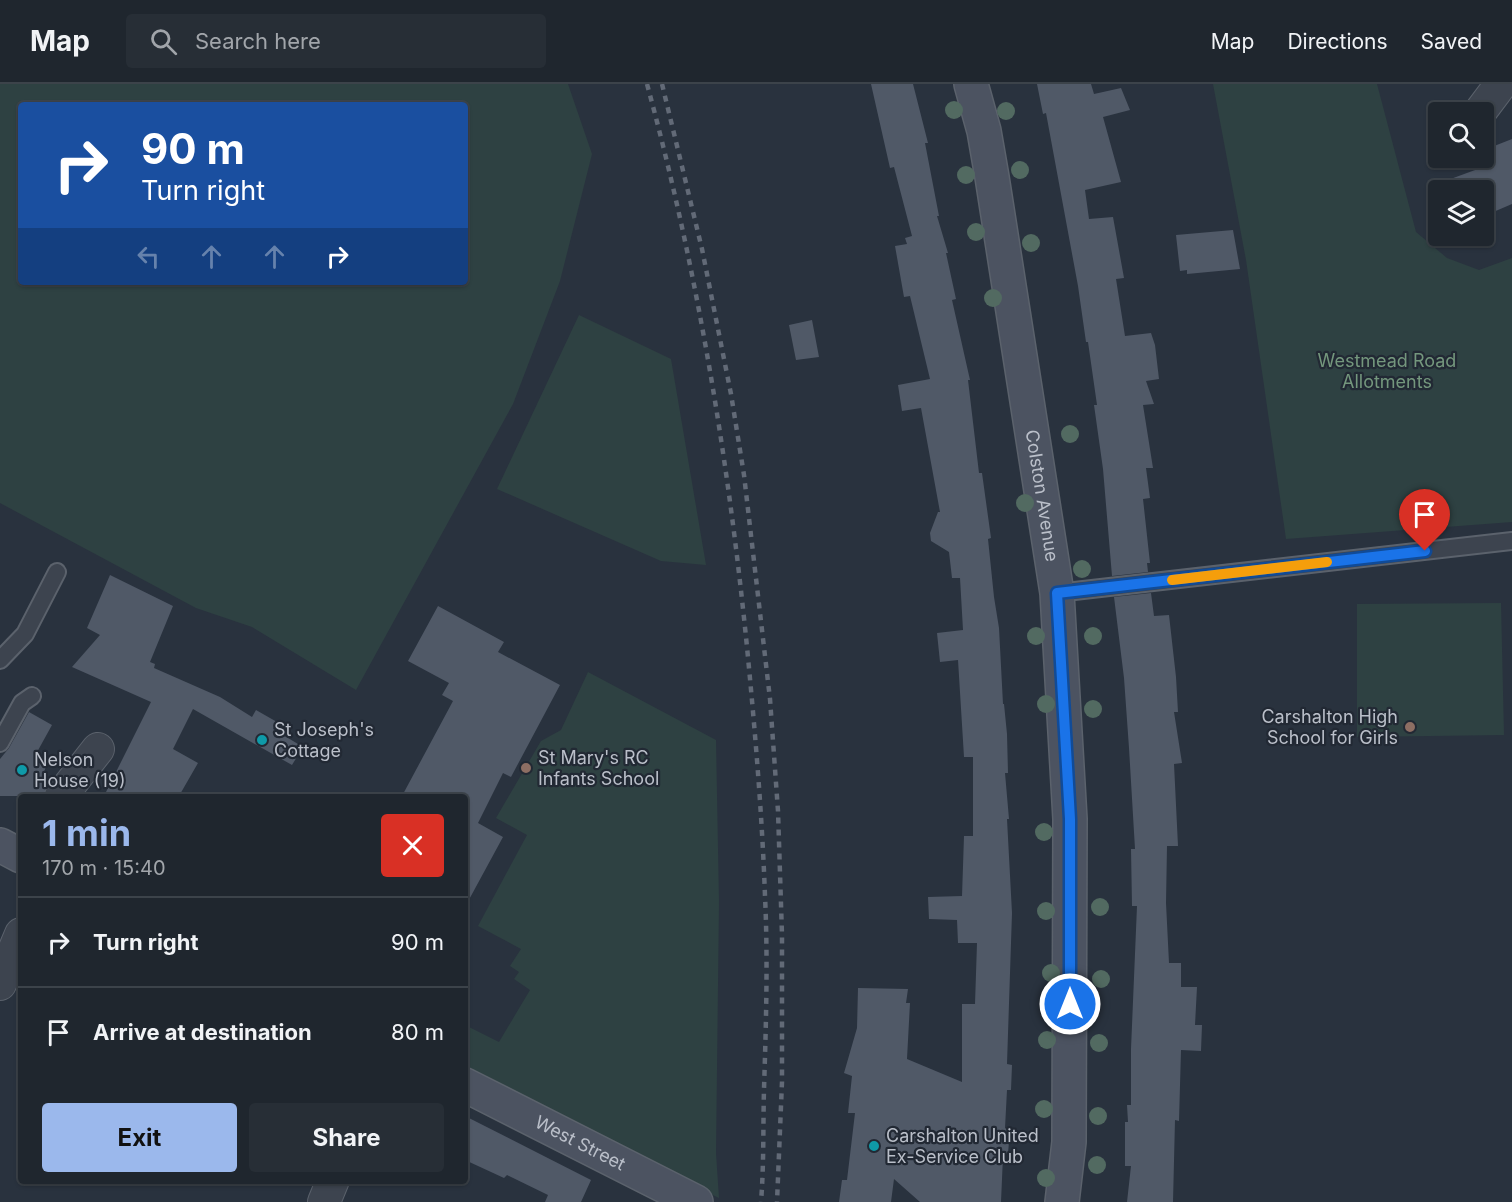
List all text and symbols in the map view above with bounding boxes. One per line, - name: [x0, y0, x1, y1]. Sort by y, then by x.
- search box: [126, 14, 546, 68]
- text: Map: [30, 24, 90, 58]
- icon: search: [147, 25, 180, 58]
- text: Search here: [195, 28, 321, 54]
- text: Map: [1211, 29, 1254, 54]
- text: Directions: [1287, 29, 1388, 54]
- text: Saved: [1421, 29, 1482, 54]
- map controls: [1428, 102, 1494, 246]
- button: search: [1428, 102, 1494, 168]
- text: 90 m: [141, 123, 245, 174]
- icon: right: [42, 126, 120, 204]
- text: Turn right: [141, 174, 265, 207]
- button: layers: [1428, 180, 1494, 246]
- icon: left: [132, 240, 165, 273]
- icon: ahead: [195, 240, 228, 273]
- icon: ahead: [258, 240, 291, 273]
- icon: right: [321, 240, 354, 273]
- park label: Westmead Road Allotments: [1318, 350, 1456, 392]
- street label: Colston Avenue: [1022, 428, 1063, 563]
- pin: [1399, 489, 1450, 551]
- icon: arrive: [1408, 498, 1441, 531]
- place label: Carshalton High School for Girls: [1261, 706, 1398, 748]
- place label: St Joseph's Cottage: [274, 719, 374, 761]
- marker: Carshalton High School for Girls: [1403, 720, 1417, 734]
- marker: St Joseph's Cottage: [255, 733, 269, 747]
- place label: St Mary's RC Infants School: [538, 747, 659, 789]
- place label: Nelson House (19): [34, 749, 126, 791]
- marker: St Mary's RC Infants School: [519, 761, 533, 775]
- marker: Nelson House (19): [15, 763, 29, 777]
- text: 1 min: [42, 811, 131, 855]
- button: close: [381, 814, 444, 877]
- text: 170 m · 15:40: [42, 856, 166, 880]
- icon: right: [42, 926, 75, 959]
- text: Turn right: [93, 929, 199, 955]
- text: 90 m: [391, 929, 444, 955]
- position arrow: [1038, 972, 1102, 1036]
- icon: arrive: [42, 1016, 75, 1049]
- text: Arrive at destination: [93, 1019, 312, 1045]
- text: 80 m: [391, 1019, 444, 1045]
- button: Exit: [42, 1103, 237, 1172]
- button: Share: [249, 1103, 444, 1172]
- street label: West Street: [532, 1111, 629, 1175]
- place label: Carshalton United Ex-Service Club: [886, 1125, 1039, 1167]
- marker: Carshalton United Ex-Service Club: [867, 1139, 881, 1153]

